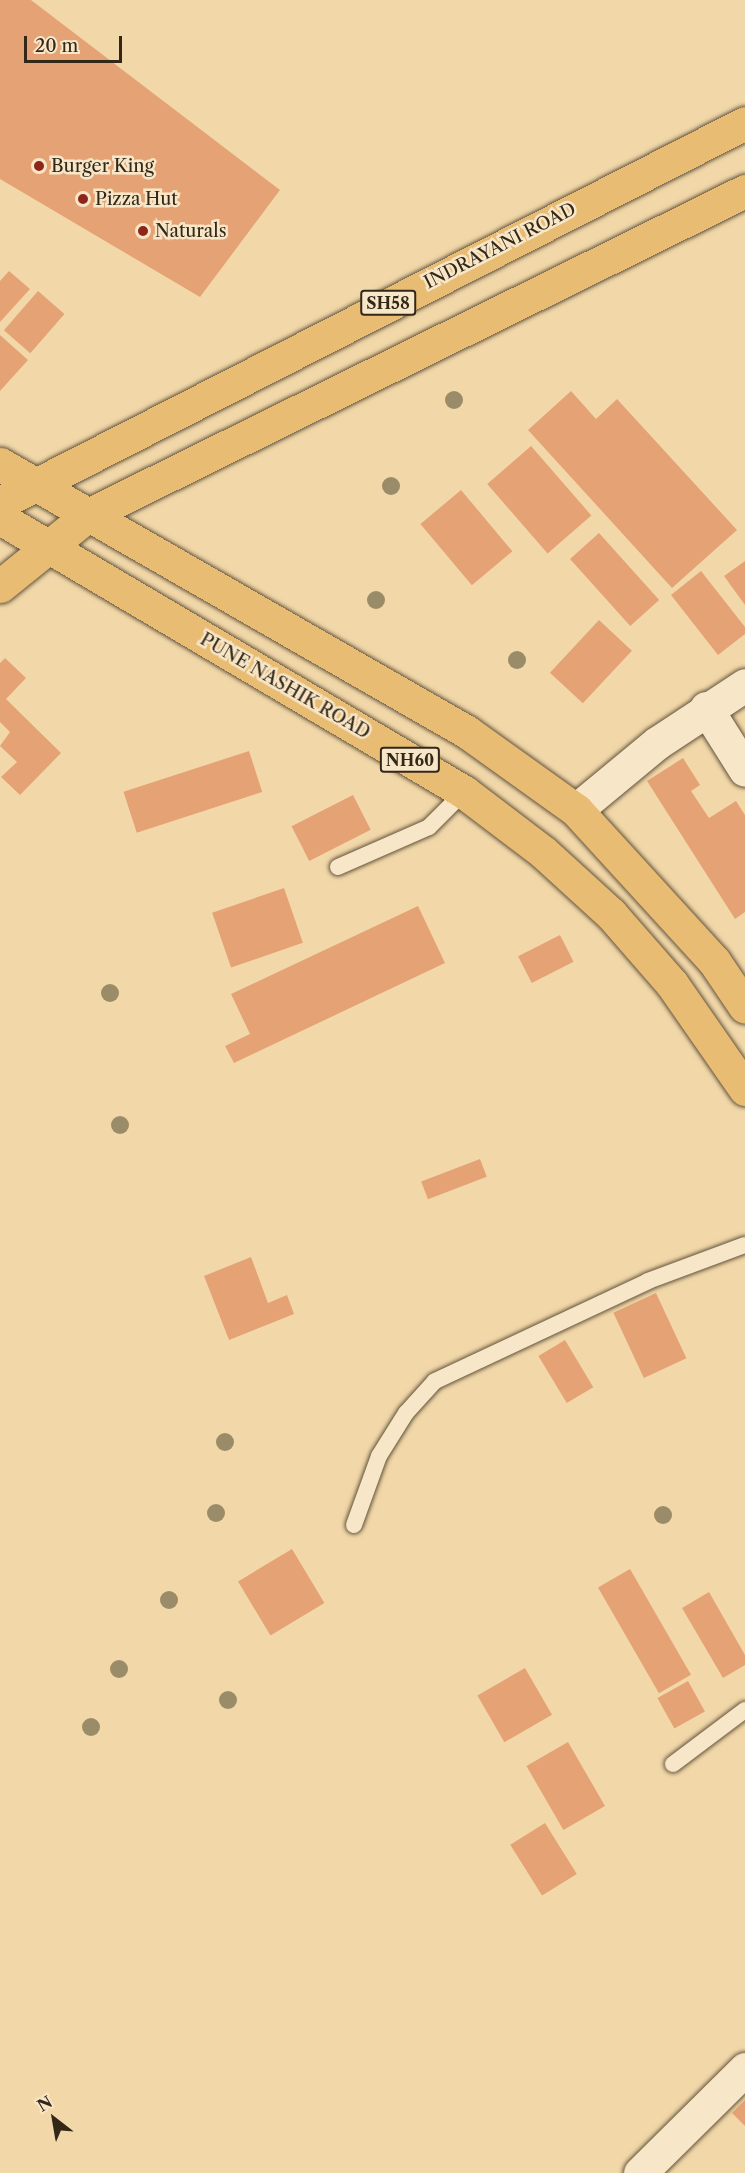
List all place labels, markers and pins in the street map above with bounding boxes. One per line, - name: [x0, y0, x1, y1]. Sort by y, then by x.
- place label: Burger King: [51, 155, 154, 177]
- marker: Burger King: [32, 159, 46, 173]
- place label: Pizza Hut: [95, 188, 178, 210]
- marker: Pizza Hut: [76, 192, 90, 206]
- place label: Naturals: [155, 220, 227, 242]
- marker: Naturals: [136, 224, 150, 238]

